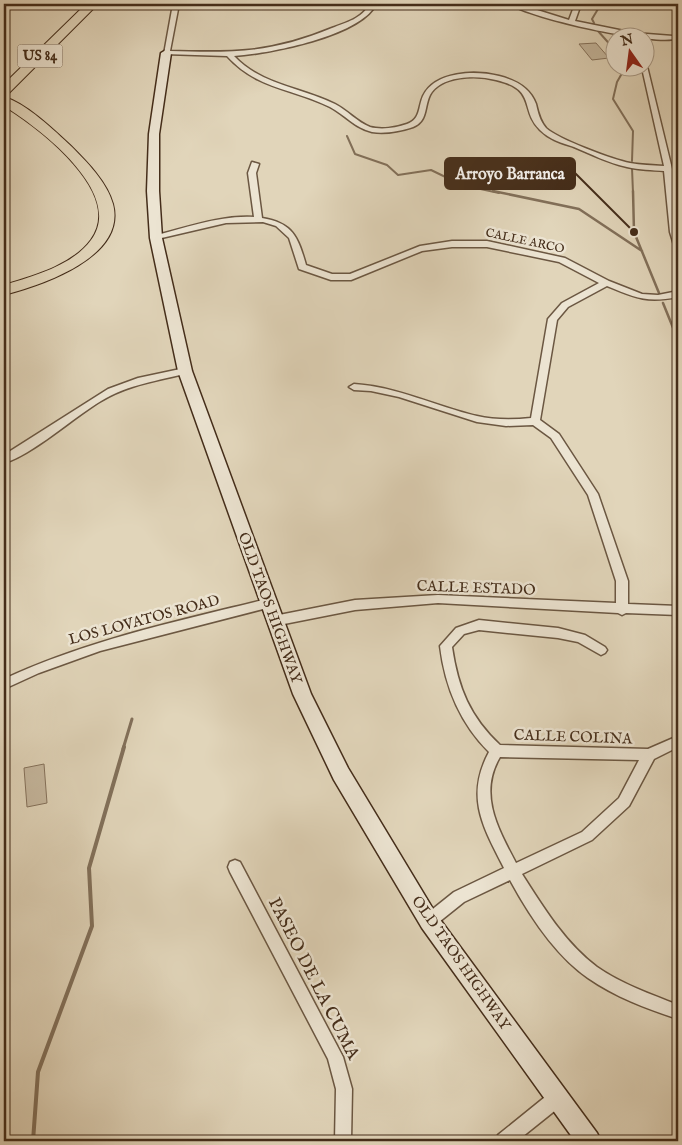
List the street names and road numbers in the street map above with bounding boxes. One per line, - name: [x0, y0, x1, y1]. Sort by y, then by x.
- road number: US 84: [18, 44, 62, 68]
- street label: CALLE ARCO: [484, 225, 566, 257]
- street label: OLD TAOS HIGHWAY: [234, 530, 307, 687]
- street label: CALLE ESTADO: [416, 576, 536, 600]
- street label: LOS LOVATOS ROAD: [66, 591, 222, 649]
- street label: CALLE COLINA: [513, 725, 633, 749]
- street label: OLD TAOS HIGHWAY: [407, 892, 515, 1035]
- street label: PASEO DE LA CUMA: [262, 894, 364, 1065]

